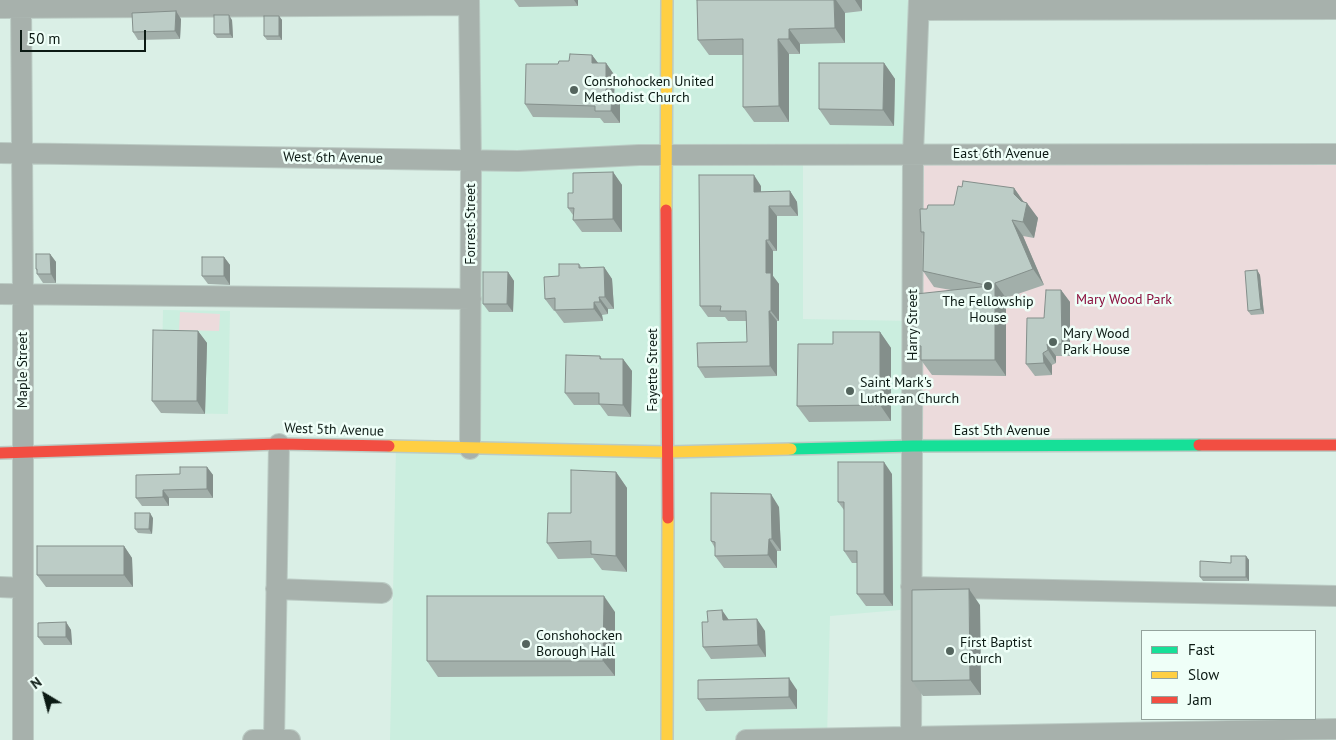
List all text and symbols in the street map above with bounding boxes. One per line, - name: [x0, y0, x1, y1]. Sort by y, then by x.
- scale bar: [22, 20, 149, 52]
- text: 50 m: [28, 29, 61, 48]
- place label: Conshohocken United Methodist Church: [584, 74, 714, 106]
- marker: Conshohocken United Methodist Church: [568, 84, 580, 96]
- street label: East 6th Avenue: [953, 146, 1049, 162]
- street label: West 6th Avenue: [283, 149, 383, 167]
- street label: Forrest Street: [463, 183, 479, 265]
- marker: The Fellowship House: [982, 280, 994, 292]
- street label: Harry Street: [905, 289, 921, 361]
- park label: Mary Wood Park: [1076, 292, 1172, 308]
- place label: The Fellowship House: [942, 294, 1034, 326]
- place label: Mary Wood Park House: [1063, 326, 1130, 358]
- street label: Fayette Street: [645, 328, 661, 412]
- street label: Maple Street: [15, 332, 31, 408]
- marker: Mary Wood Park House: [1047, 336, 1059, 348]
- place label: Saint Mark's Lutheran Church: [860, 375, 959, 408]
- marker: Saint Mark's Lutheran Church: [844, 385, 856, 397]
- street label: West 5th Avenue: [284, 420, 384, 440]
- street label: East 5th Avenue: [954, 423, 1050, 439]
- place label: Conshohocken Borough Hall: [536, 628, 623, 660]
- legend: [1141, 630, 1316, 720]
- place label: First Baptist Church: [960, 635, 1032, 668]
- marker: Conshohocken Borough Hall: [520, 638, 532, 650]
- text: Fast: [1188, 640, 1215, 659]
- marker: First Baptist Church: [944, 645, 956, 657]
- text: Slow: [1188, 665, 1219, 684]
- north arrow: [20, 670, 70, 720]
- text: N: [27, 673, 45, 693]
- text: Jam: [1188, 690, 1212, 709]

